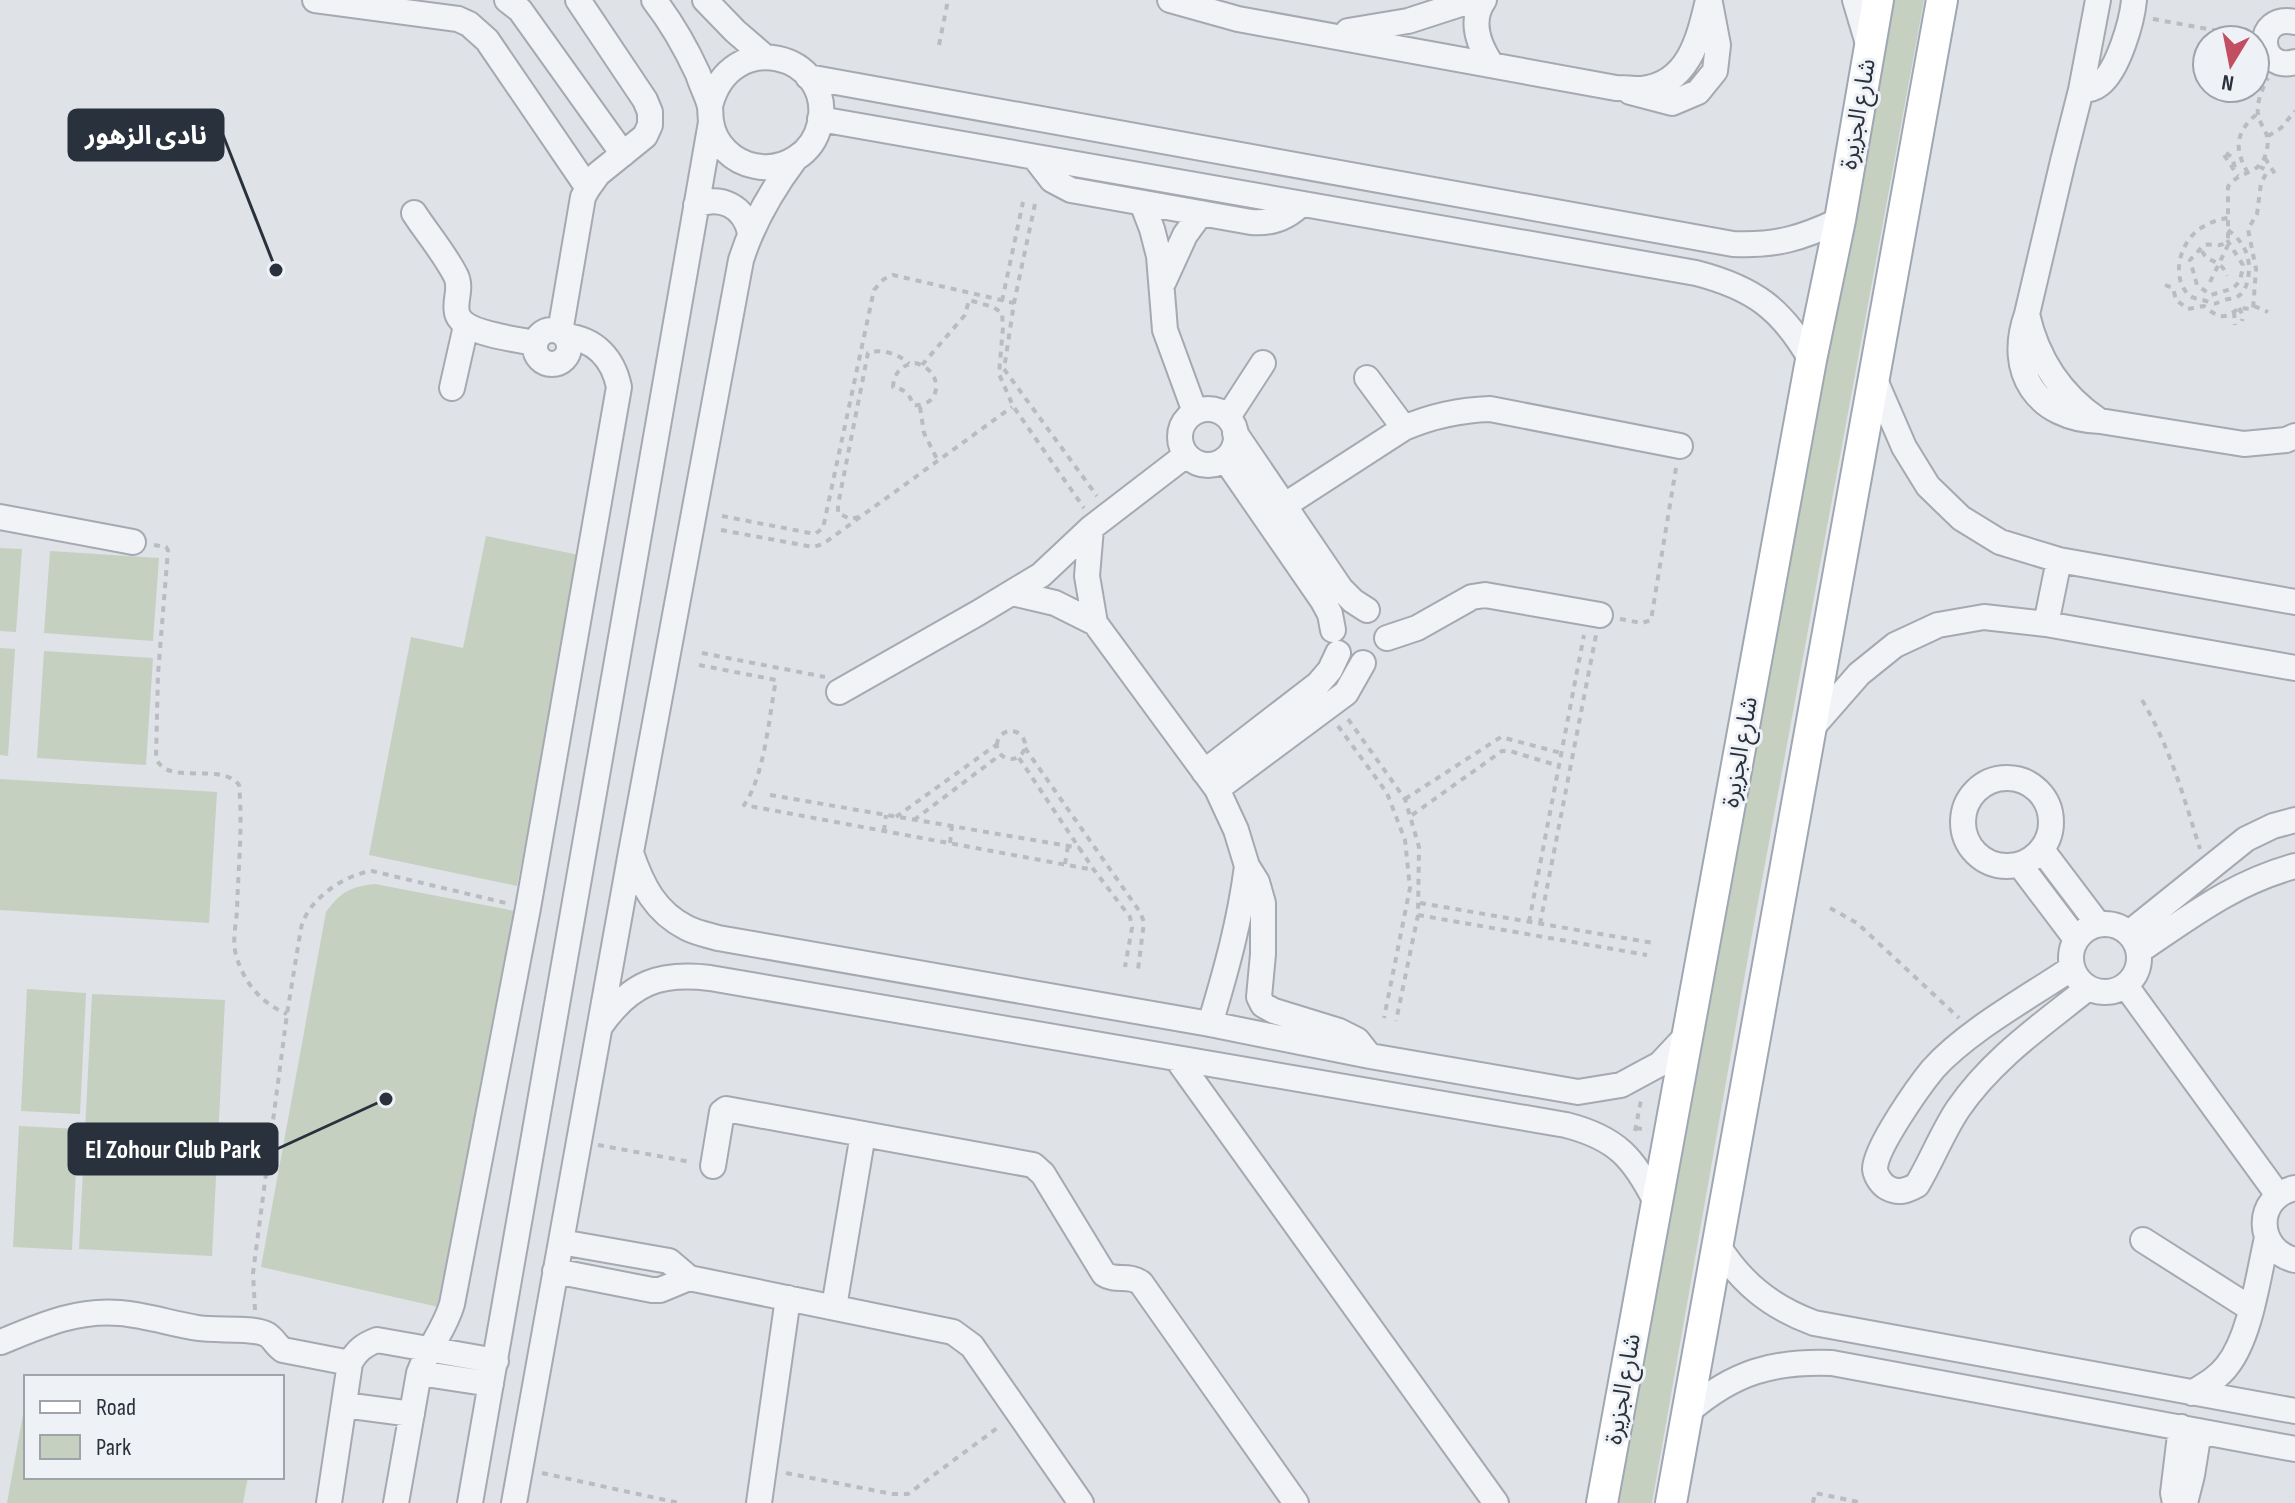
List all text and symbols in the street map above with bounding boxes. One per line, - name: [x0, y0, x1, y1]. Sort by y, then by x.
- north arrow: [2191, 24, 2271, 104]
- street label: شارع الجزيرة: [1834, 56, 1884, 172]
- text: N: [2220, 68, 2236, 97]
- callout: نادى الزهور: [69, 110, 223, 160]
- text: نادى الزهور: [84, 121, 207, 152]
- street label: شارع الجزيرة: [1716, 694, 1766, 810]
- callout: El Zohour Club Park: [69, 1124, 277, 1174]
- text: El Zohour Club Park: [85, 1135, 261, 1166]
- street label: شارع الجزيرة: [1599, 1331, 1649, 1447]
- legend: [24, 1375, 284, 1479]
- text: Road: [96, 1393, 136, 1422]
- text: Park: [96, 1433, 131, 1462]

